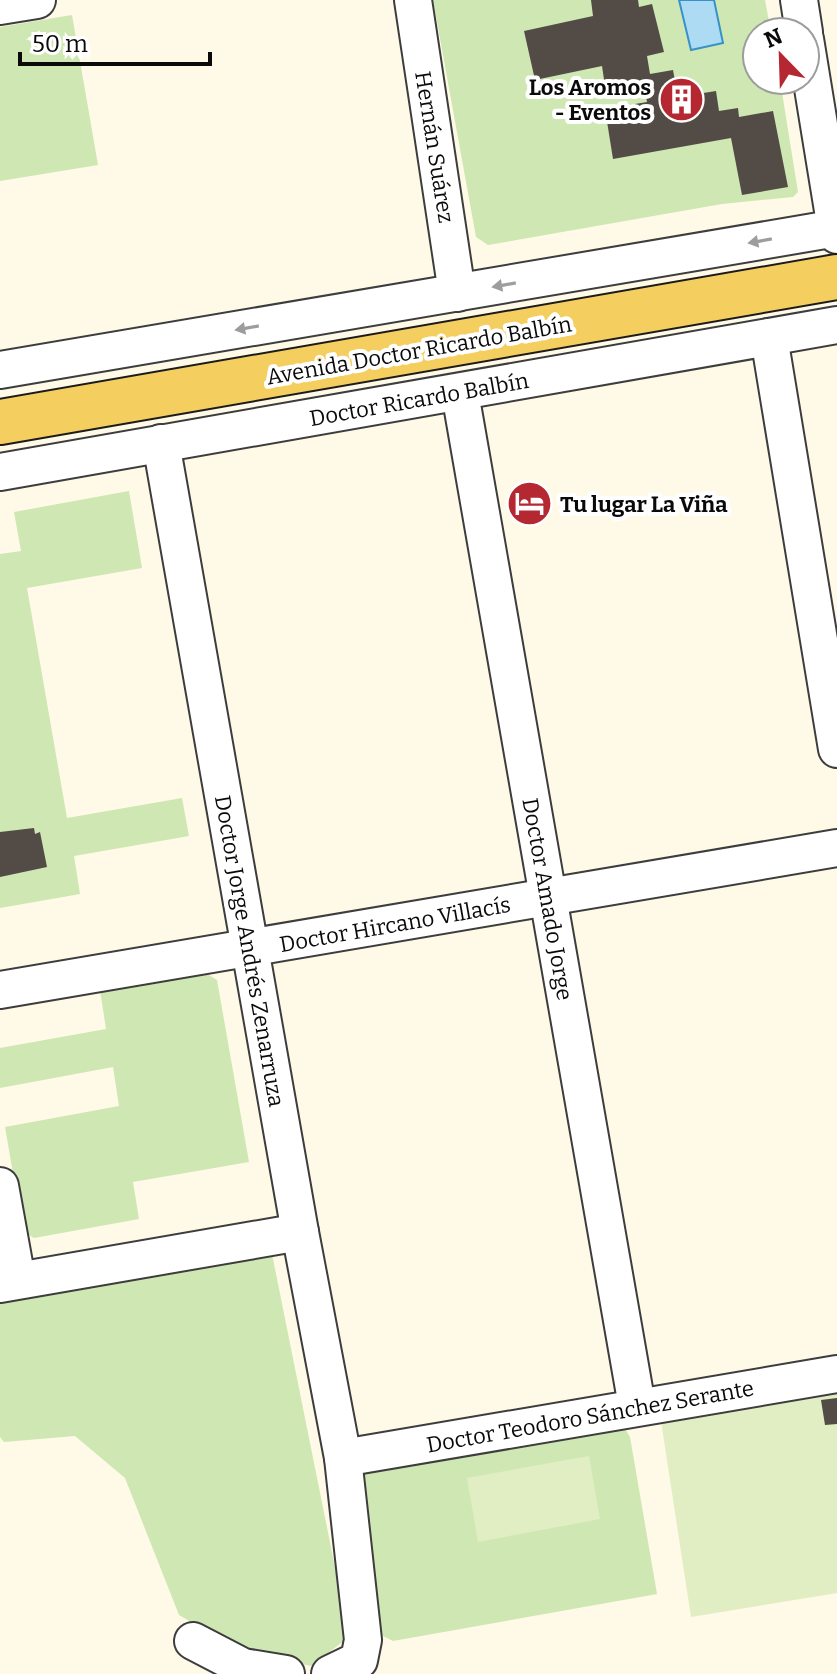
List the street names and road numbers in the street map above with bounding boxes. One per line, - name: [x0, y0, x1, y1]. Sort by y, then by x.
- street label: Hernán Suárez: [409, 69, 460, 225]
- street label: Avenida Doctor Ricardo Balbín: [264, 310, 574, 391]
- street label: Doctor Ricardo Balbín: [307, 367, 531, 432]
- street label: Doctor Jorge Andrés Zenarruza: [209, 793, 290, 1109]
- street label: Doctor Amado Jorge: [516, 796, 579, 1002]
- street label: Doctor Hircano Villacís: [277, 891, 513, 958]
- street label: Doctor Teodoro Sánchez Serante: [424, 1374, 756, 1459]

